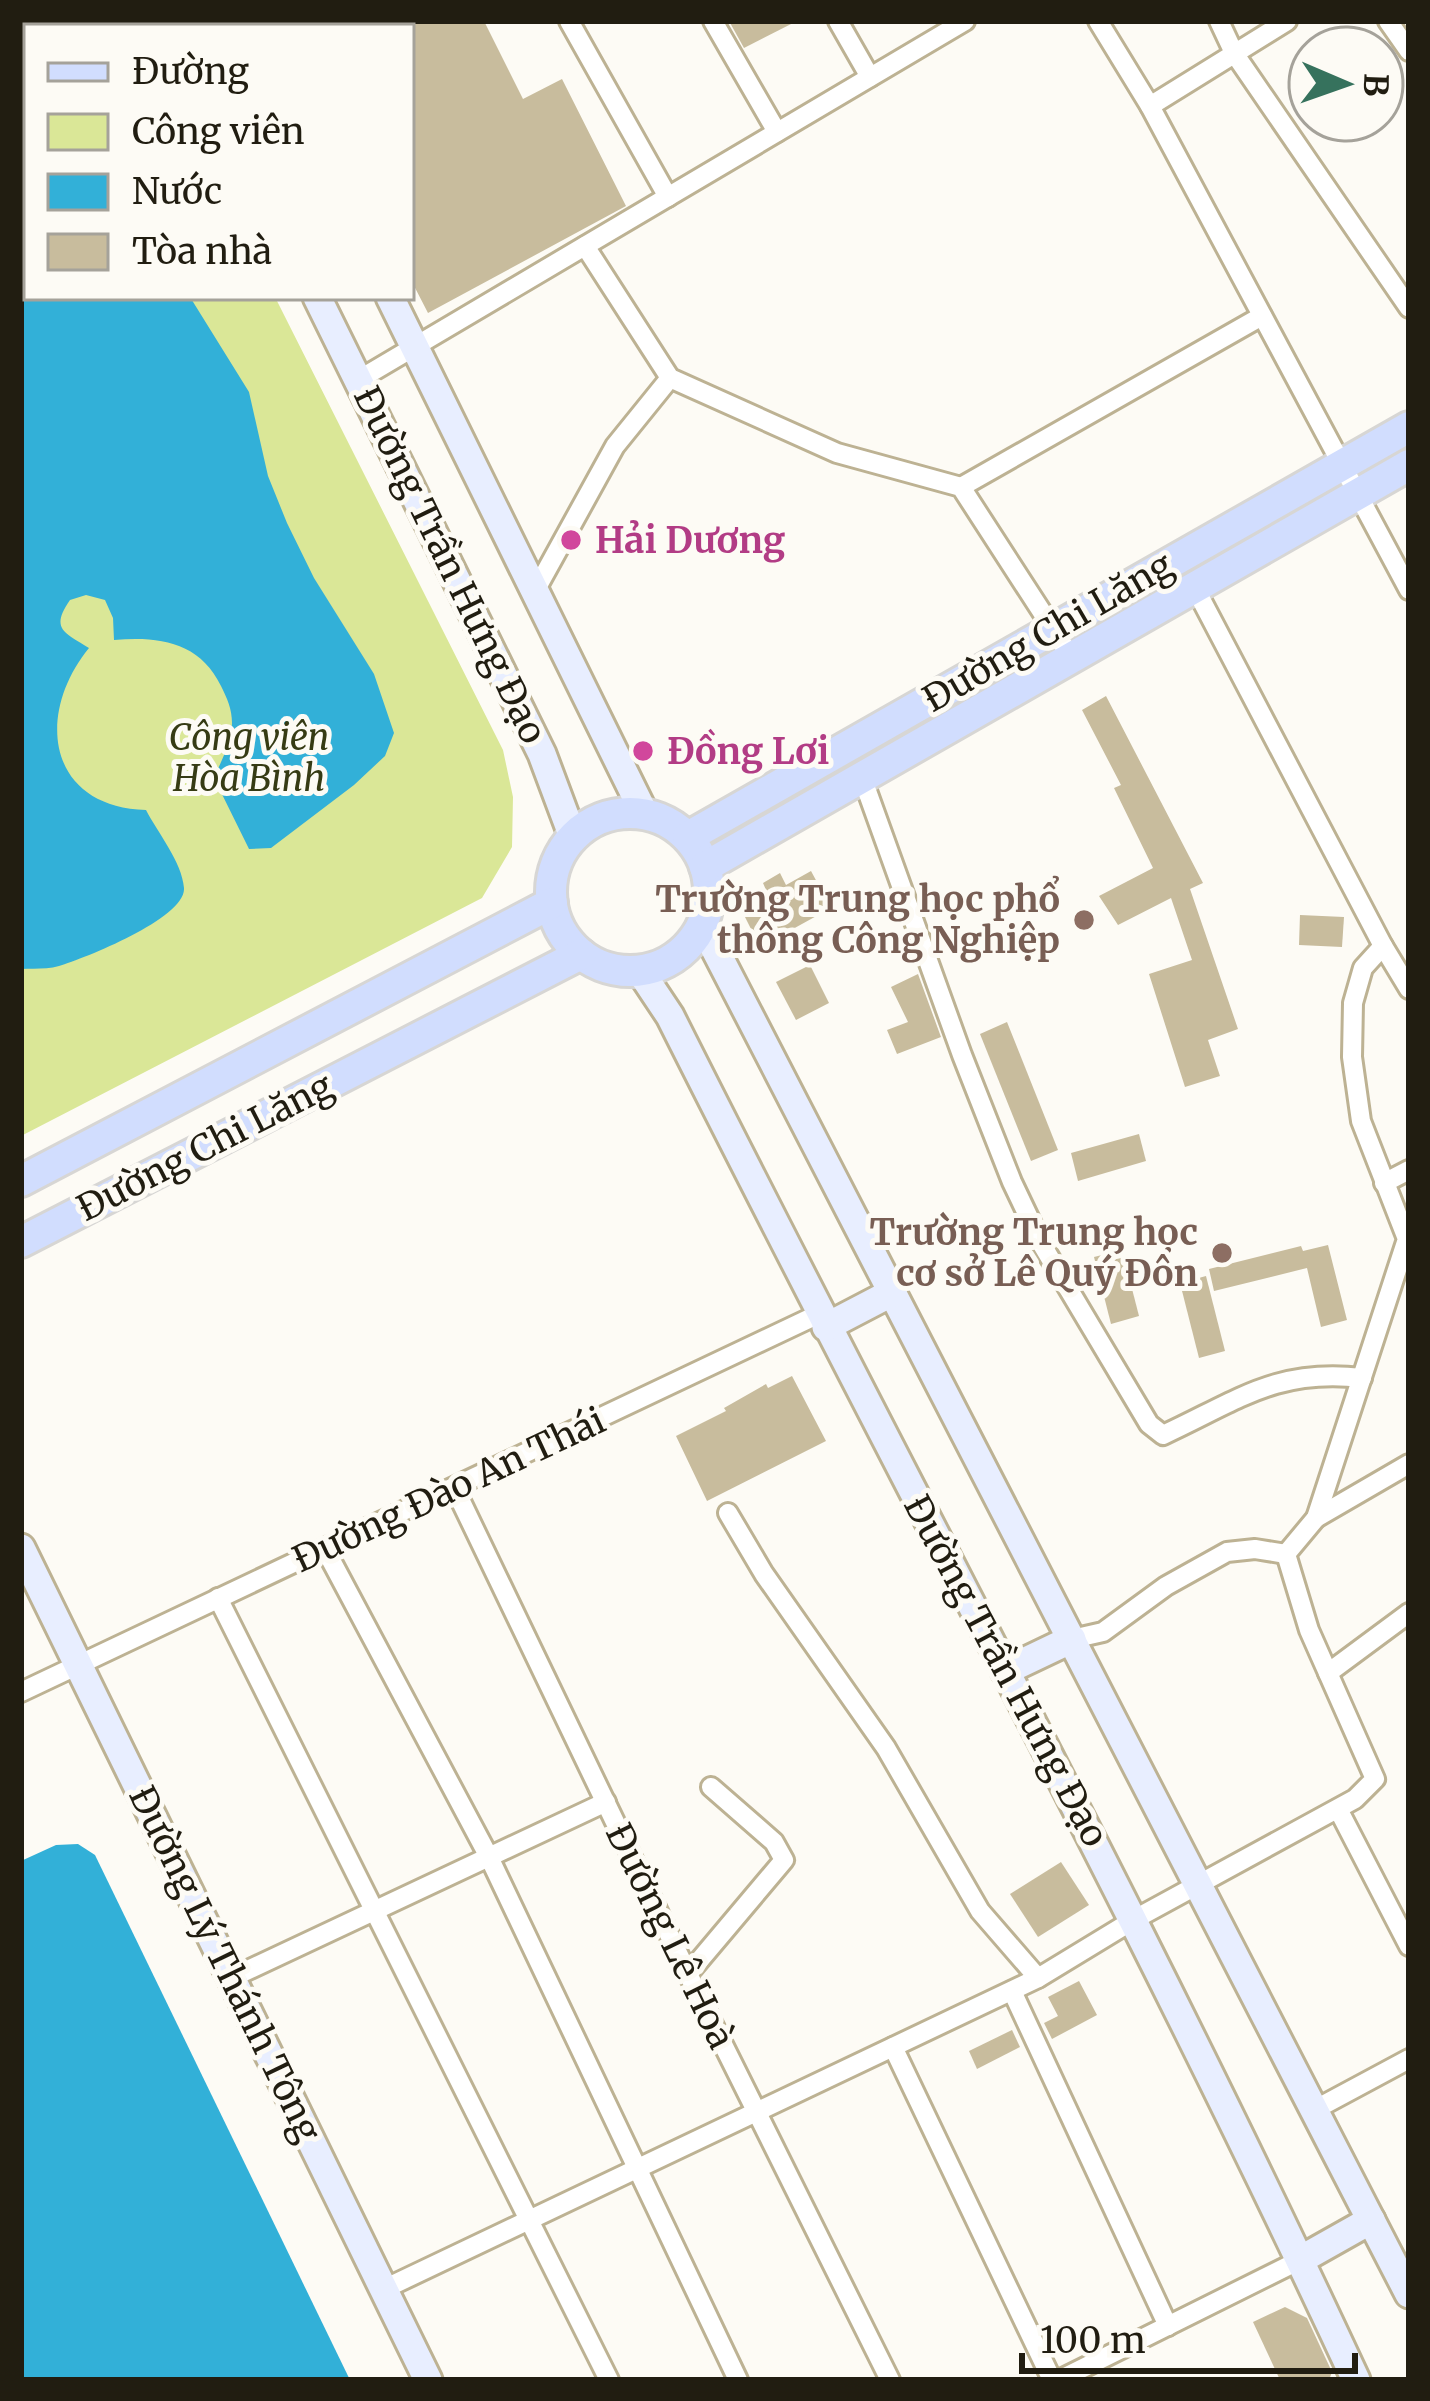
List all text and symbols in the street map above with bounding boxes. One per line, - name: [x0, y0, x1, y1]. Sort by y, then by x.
- legend: [24, 24, 414, 300]
- north arrow: [1286, 24, 1406, 144]
- text: Đường: [132, 49, 249, 94]
- text: B: [1355, 73, 1396, 97]
- text: Công viên: [132, 109, 305, 154]
- text: Nước: [132, 169, 222, 214]
- text: Tòa nhà: [132, 229, 272, 274]
- street label: Đường Trần Hưng Đạo: [344, 379, 557, 751]
- place label: Hải Dương: [595, 518, 785, 563]
- marker: Hải Dương: [558, 527, 584, 553]
- street label: Đường Chi Lăng: [915, 542, 1181, 722]
- park label: Công viên Hòa Bình: [169, 715, 329, 801]
- place label: Đồng Lơi: [667, 728, 829, 774]
- marker: Đồng Lơi: [630, 738, 656, 764]
- place label: Trường Trung học phổ thông Công Nghiệp: [655, 875, 1060, 963]
- marker: Trường Trung học phổ thông Công Nghiệp: [1071, 907, 1097, 933]
- street label: Đường Chi Lăng: [70, 1063, 341, 1231]
- place label: Trường Trung học cơ sở Lê Quý Đôn: [870, 1210, 1198, 1296]
- marker: Trường Trung học cơ sở Lê Quý Đôn: [1209, 1240, 1235, 1266]
- street label: Đường Đào An Thái: [286, 1398, 612, 1582]
- street label: Đường Trần Hưng Đạo: [894, 1487, 1119, 1854]
- street label: Đường Lý Thánh Tông: [119, 1779, 331, 2149]
- street label: Đường Lê Hoà: [596, 1816, 744, 2056]
- scale bar: [1022, 2299, 1355, 2373]
- text: 100 m: [1040, 2318, 1146, 2363]

